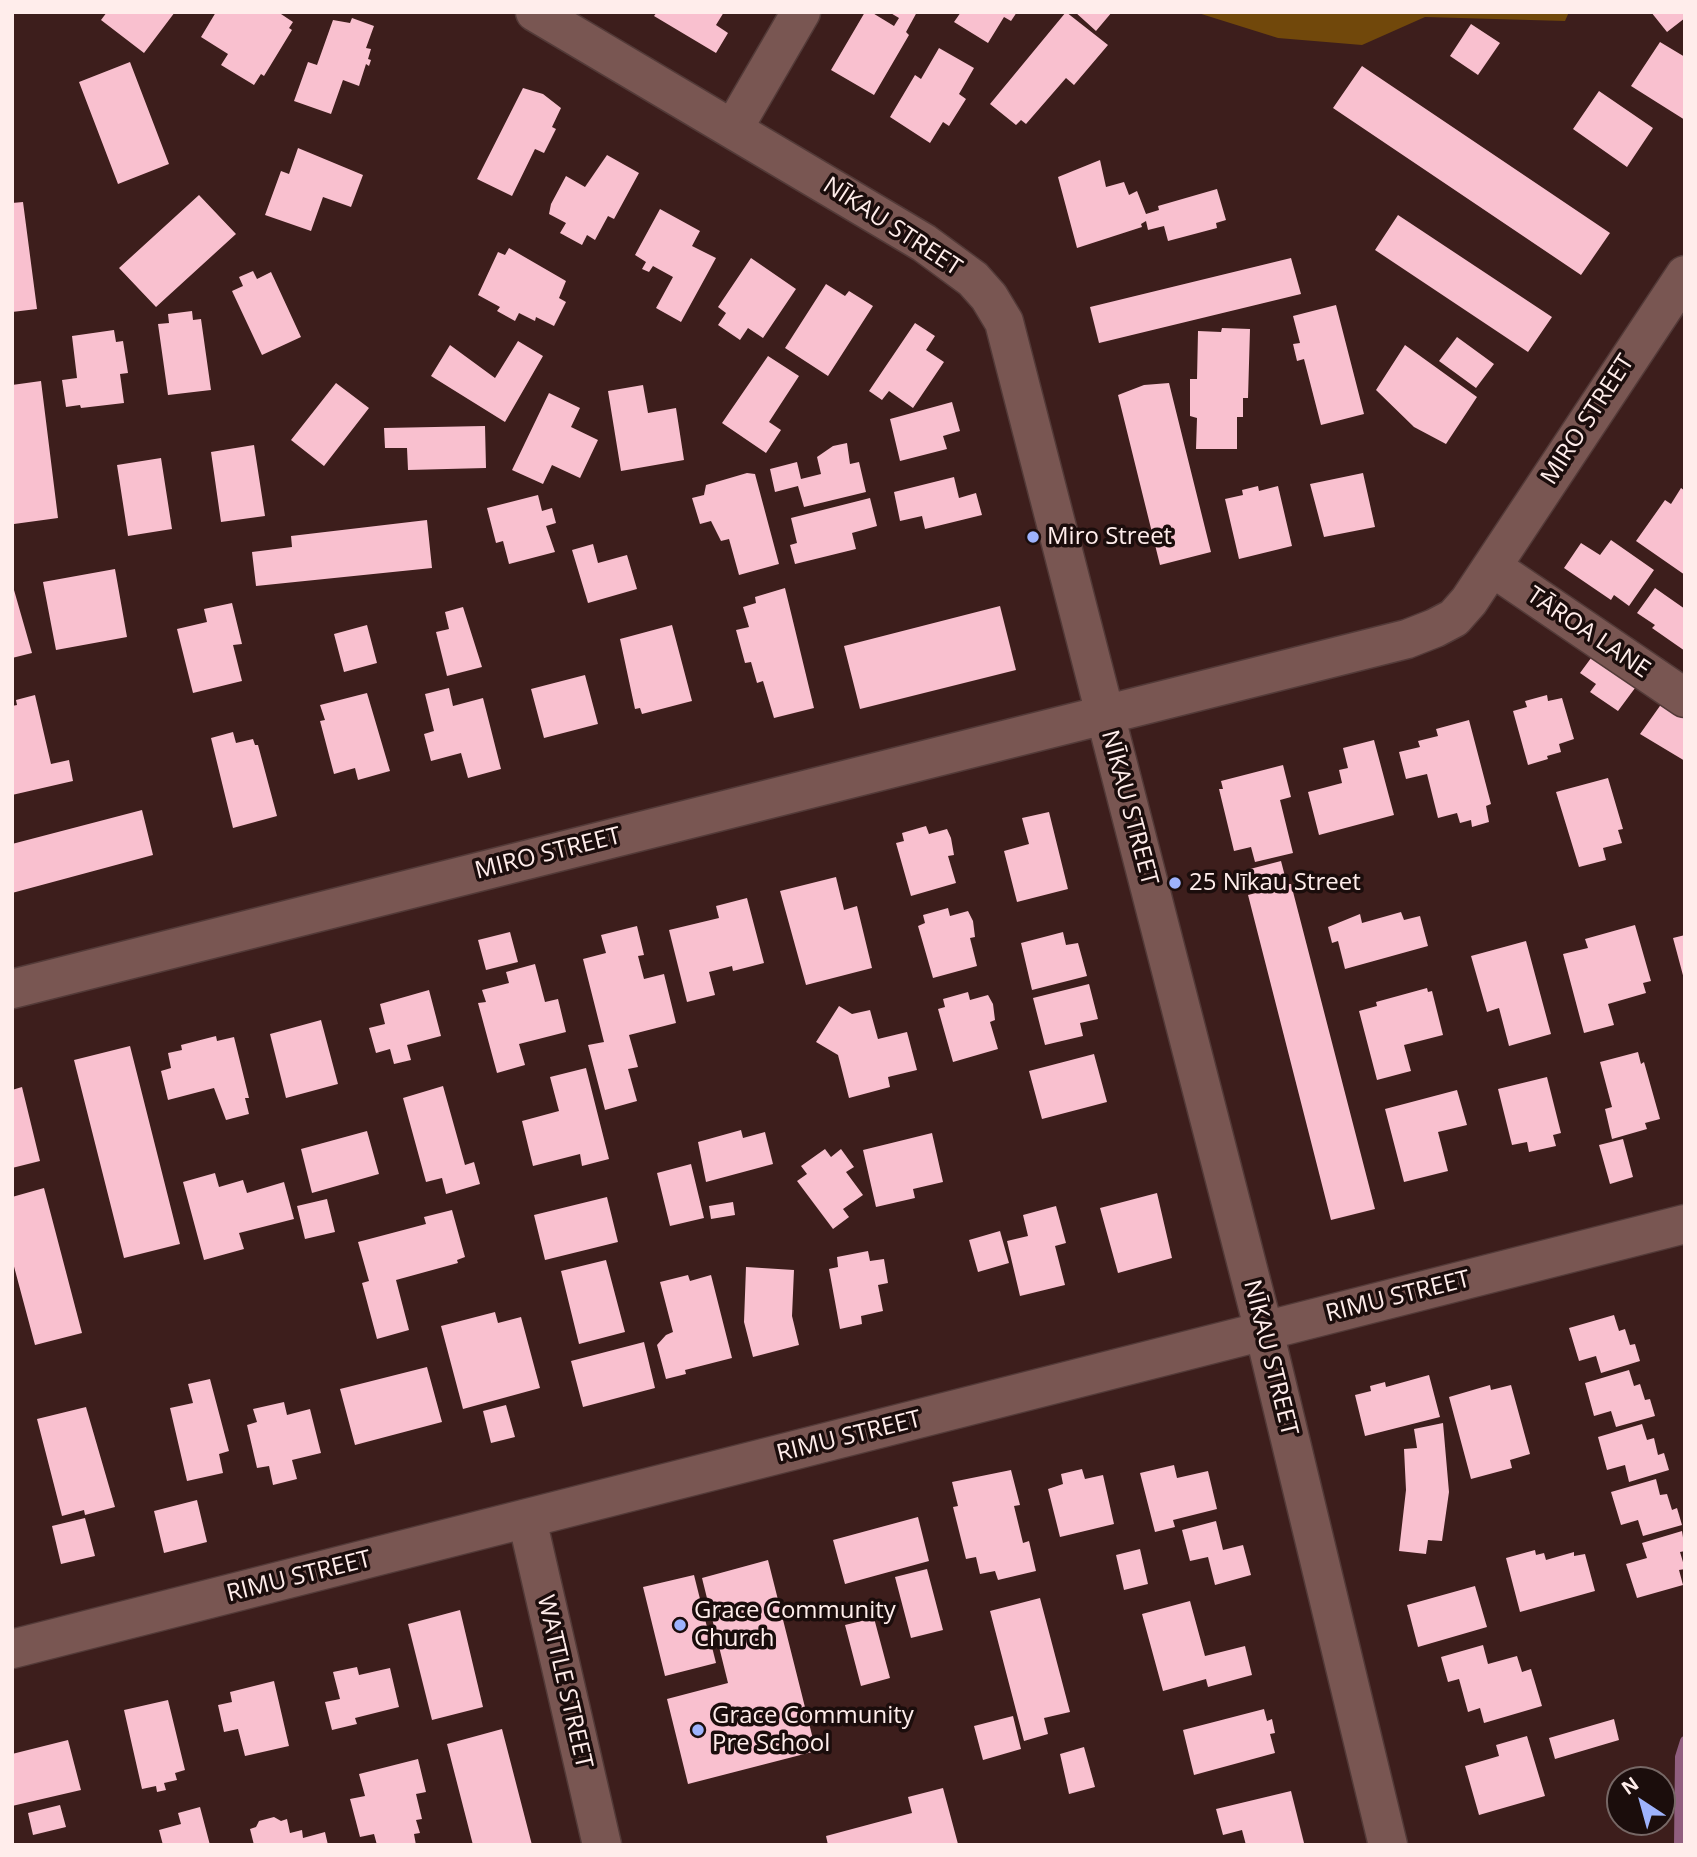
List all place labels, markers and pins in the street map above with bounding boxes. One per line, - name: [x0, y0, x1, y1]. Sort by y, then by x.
- place label: Miro Street: [1047, 523, 1172, 551]
- marker: Miro Street: [1025, 529, 1041, 545]
- place label: 25 Nīkau Street: [1189, 869, 1361, 897]
- marker: 25 Nīkau Street: [1167, 875, 1183, 891]
- place label: Grace Community Church: [694, 1597, 896, 1653]
- marker: Grace Community Church: [672, 1617, 688, 1633]
- place label: Grace Community Pre School: [712, 1702, 914, 1758]
- marker: Grace Community Pre School: [690, 1722, 706, 1738]

